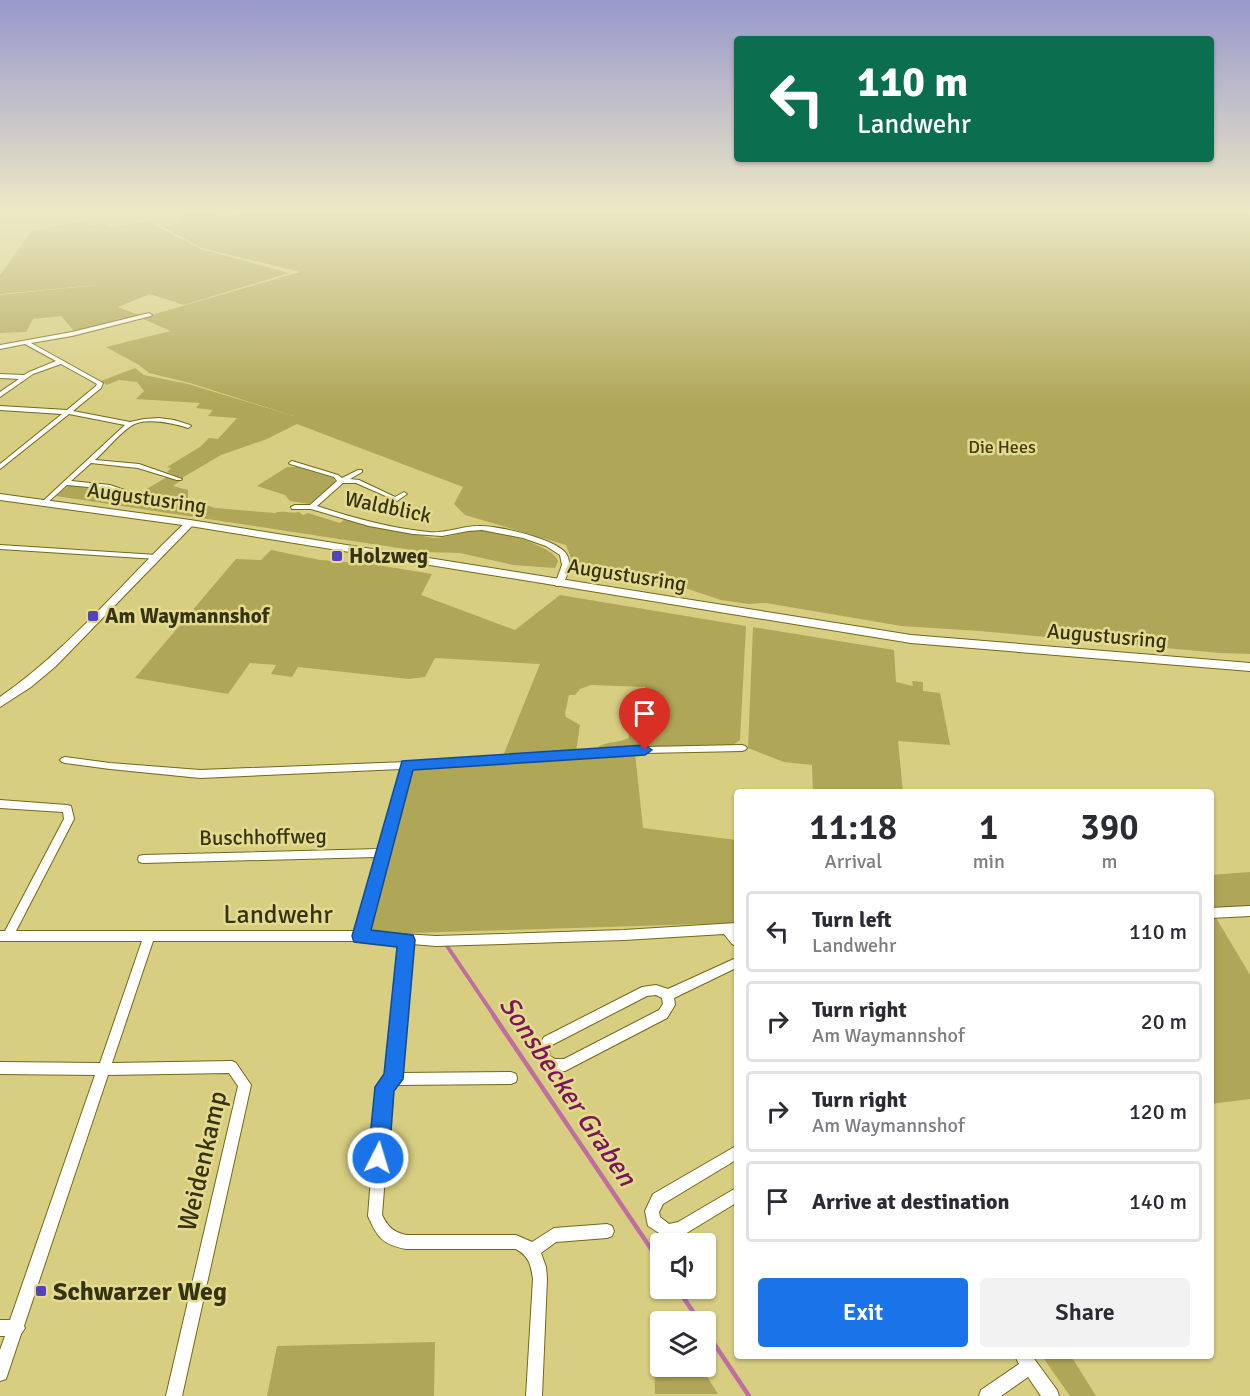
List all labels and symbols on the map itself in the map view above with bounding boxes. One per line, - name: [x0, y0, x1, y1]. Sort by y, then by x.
- park label: Die Hees: [968, 436, 1036, 458]
- street label: Augustusring: [86, 477, 208, 519]
- street label: Waldblick: [342, 485, 434, 529]
- place label: Holzweg: [349, 543, 428, 569]
- marker: Holzweg: [330, 549, 344, 563]
- street label: Augustusring: [566, 553, 688, 597]
- place label: Am Waymannshof: [105, 603, 271, 629]
- marker: Am Waymannshof: [86, 609, 100, 623]
- street label: Augustusring: [1046, 618, 1168, 654]
- pin: [619, 688, 670, 750]
- street label: Buschhoffweg: [199, 823, 327, 851]
- street label: Landwehr: [223, 899, 333, 931]
- water label: Sonsbecker Graben: [492, 990, 644, 1193]
- street label: Weidenkamp: [171, 1088, 235, 1234]
- position arrow: [346, 1126, 410, 1190]
- place label: Schwarzer Weg: [53, 1276, 227, 1308]
- marker: Schwarzer Weg: [34, 1284, 48, 1298]

